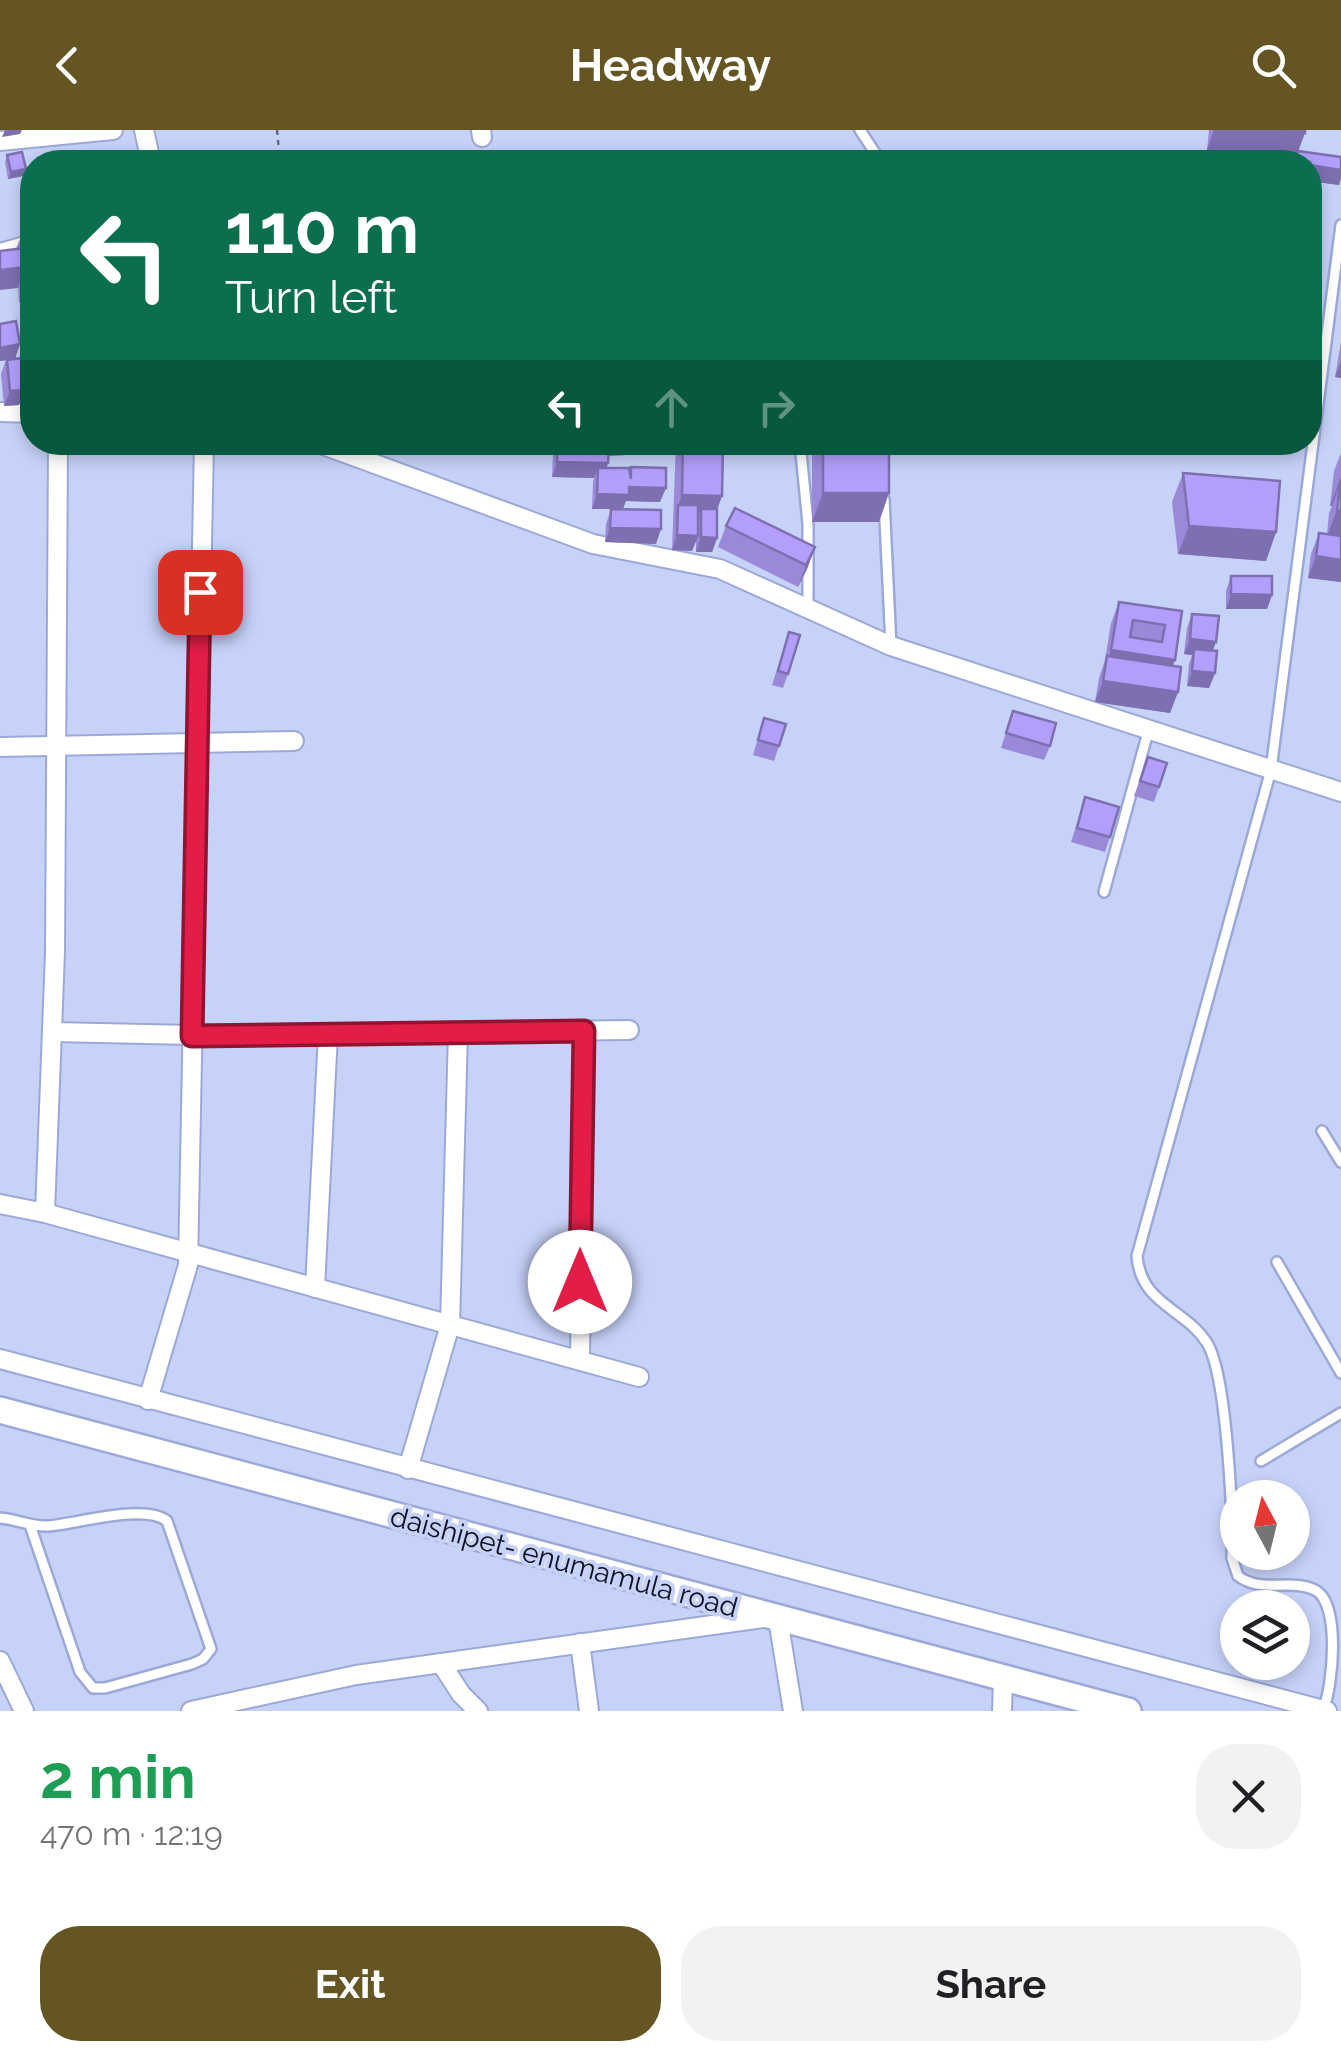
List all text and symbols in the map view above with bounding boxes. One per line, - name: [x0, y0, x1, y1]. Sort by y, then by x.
- icon: back: [40, 38, 95, 93]
- icon: search: [1246, 38, 1301, 93]
- text: Headway: [570, 39, 771, 92]
- text: 110 m: [225, 187, 419, 269]
- icon: left: [60, 190, 190, 320]
- text: Turn left: [225, 271, 397, 324]
- icon: left: [539, 380, 594, 435]
- icon: ahead: [644, 380, 699, 435]
- icon: right: [749, 380, 804, 435]
- pin: [158, 550, 243, 635]
- icon: arrive: [173, 565, 228, 620]
- position arrow: [528, 1230, 632, 1334]
- north arrow: [1220, 1480, 1310, 1570]
- map controls: [1220, 1480, 1310, 1680]
- street label: daishipet- enumamula road: [387, 1500, 741, 1624]
- button: layers: [1220, 1590, 1310, 1680]
- text: 2 min: [40, 1742, 196, 1812]
- button: close: [1196, 1744, 1301, 1849]
- text: 470 m · 12:19: [40, 1815, 223, 1852]
- button: Exit: [40, 1926, 661, 2041]
- button: Share: [681, 1926, 1301, 2041]

